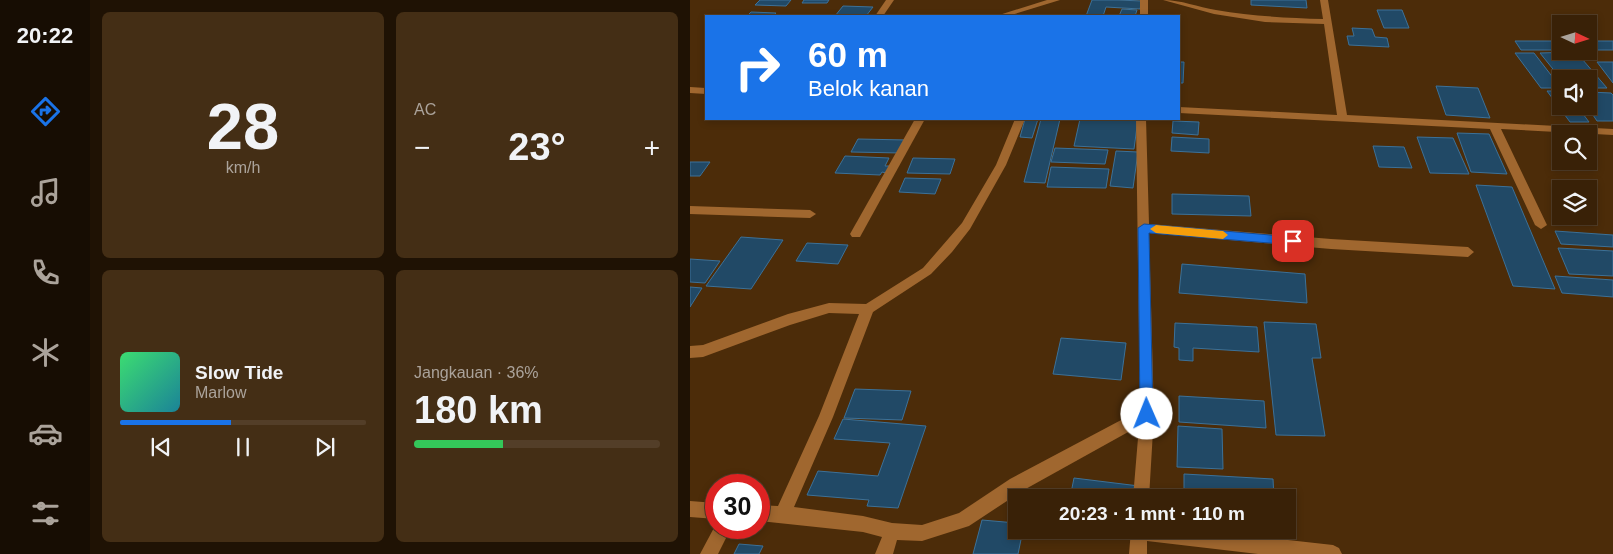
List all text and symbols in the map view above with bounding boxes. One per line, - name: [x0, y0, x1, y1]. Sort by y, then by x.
- north arrow: [1552, 15, 1598, 60]
- map controls: [1552, 15, 1597, 225]
- text: 20:22: [17, 23, 73, 48]
- icon: right: [725, 35, 790, 100]
- text: 60 m: [808, 35, 888, 74]
- button: sound: [1552, 70, 1597, 115]
- text: Belok kanan: [808, 76, 929, 101]
- text: 28: [207, 90, 279, 163]
- icon: directions: [28, 94, 63, 129]
- text: AC: [414, 101, 436, 118]
- button: search: [1552, 125, 1597, 170]
- text: 23°: [508, 126, 566, 168]
- text: −: [414, 132, 430, 163]
- text: +: [644, 132, 660, 163]
- text: km/h: [226, 159, 260, 176]
- icon: music: [28, 175, 63, 210]
- button: layers: [1552, 180, 1597, 225]
- pin: [1272, 220, 1314, 262]
- icon: arrive: [1279, 227, 1307, 255]
- icon: phone: [28, 255, 63, 290]
- icon: climate: [28, 335, 63, 370]
- text: Slow Tide: [195, 362, 283, 383]
- text: Jangkauan · 36%: [414, 364, 539, 381]
- text: Marlow: [195, 384, 247, 401]
- position arrow: [1120, 387, 1172, 439]
- text: 180 km: [414, 389, 543, 431]
- icon: car: [28, 416, 63, 451]
- icon: previous: [147, 433, 175, 461]
- icon: pause: [229, 433, 257, 461]
- icon: next: [311, 433, 339, 461]
- speed limit sign: 30: [705, 474, 770, 539]
- icon: filters: [28, 496, 63, 531]
- text: 20:23 · 1 mnt · 110 m: [1059, 503, 1245, 524]

